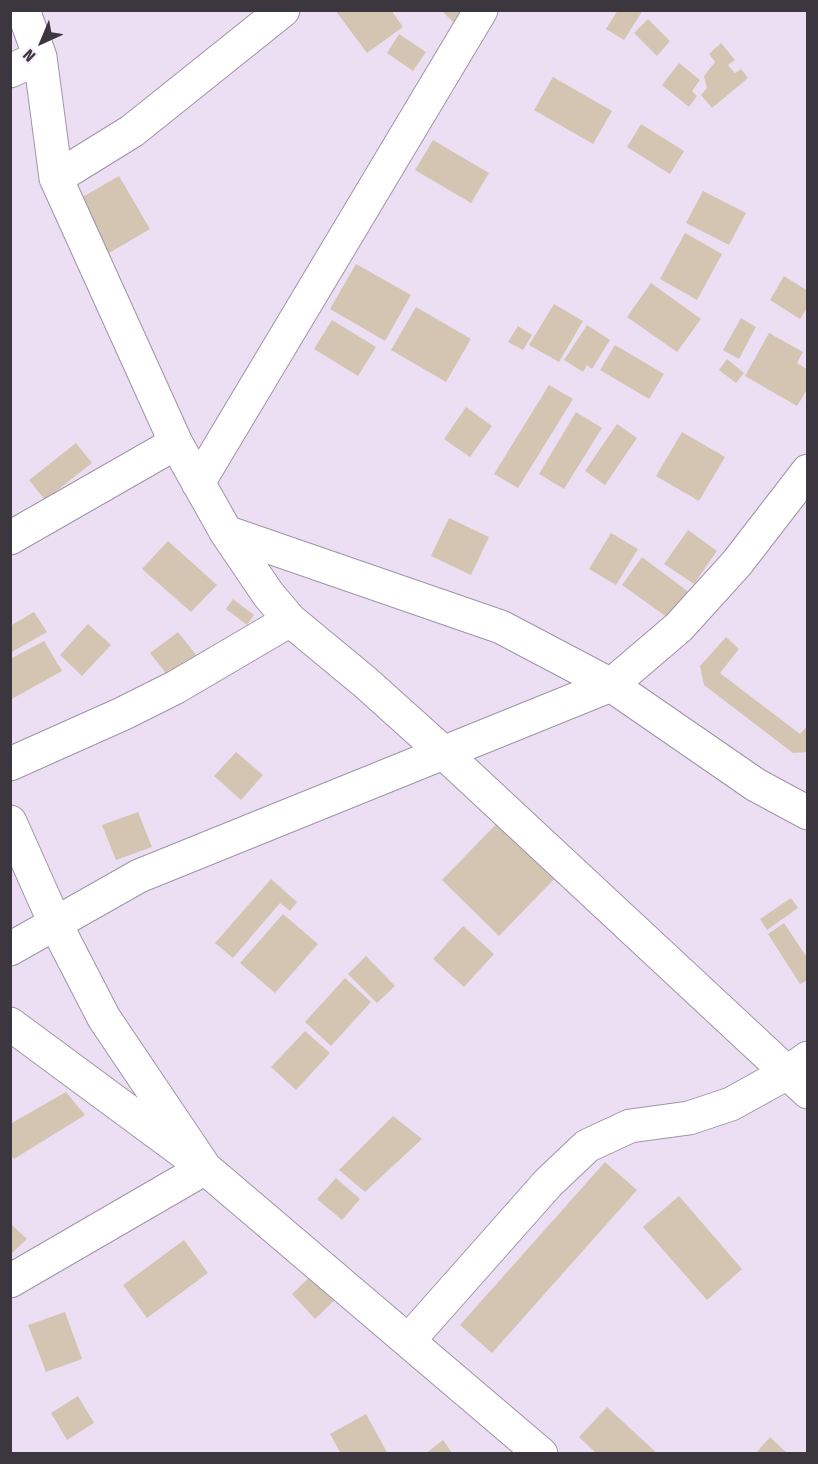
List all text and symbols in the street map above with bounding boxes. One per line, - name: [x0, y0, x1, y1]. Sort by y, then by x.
- north arrow: [12, 12, 72, 72]
- text: N: [19, 45, 39, 65]

